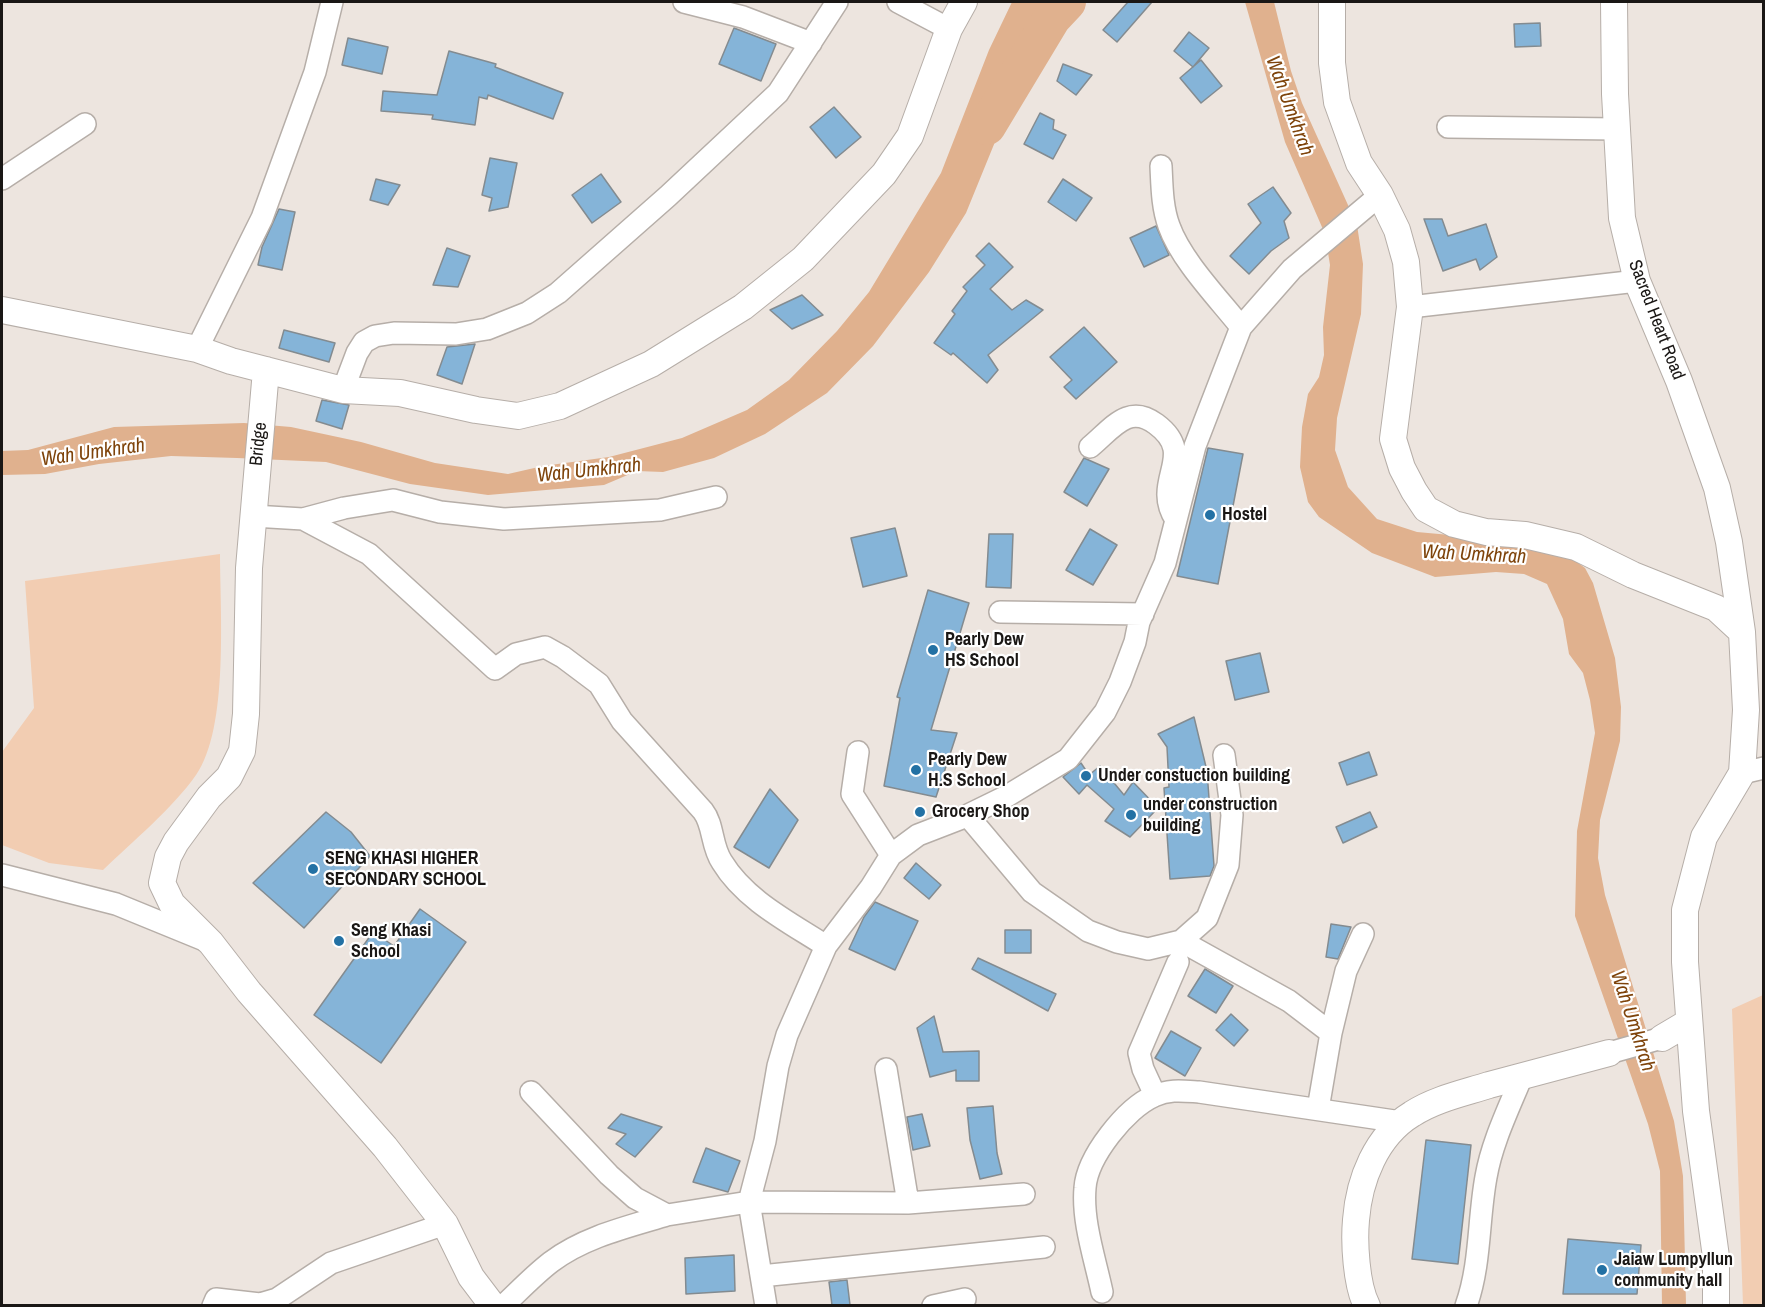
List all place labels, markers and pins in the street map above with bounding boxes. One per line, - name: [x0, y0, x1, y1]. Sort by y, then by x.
- place label: Hostel: [1222, 504, 1267, 526]
- marker: Hostel: [1203, 508, 1217, 522]
- place label: Pearly Dew HS School: [945, 629, 1024, 672]
- marker: Pearly Dew HS School: [926, 643, 940, 657]
- place label: Pearly Dew H.S School: [928, 749, 1007, 792]
- marker: Pearly Dew H.S School: [909, 763, 923, 777]
- place label: Under constuction building: [1098, 765, 1290, 787]
- marker: Under constuction building: [1079, 769, 1093, 783]
- place label: under construction building: [1143, 794, 1277, 836]
- place label: Grocery Shop: [932, 801, 1030, 823]
- marker: Grocery Shop: [913, 805, 927, 819]
- marker: under construction building: [1124, 808, 1138, 822]
- place label: SENG KHASI HIGHER SECONDARY SCHOOL: [325, 848, 486, 890]
- marker: SENG KHASI HIGHER SECONDARY SCHOOL: [306, 862, 320, 876]
- place label: Seng Khasi School: [351, 920, 431, 962]
- marker: Seng Khasi School: [332, 934, 346, 948]
- place label: Jaiaw Lumpyllun community hall: [1614, 1249, 1733, 1292]
- marker: Jaiaw Lumpyllun community hall: [1595, 1263, 1609, 1277]

